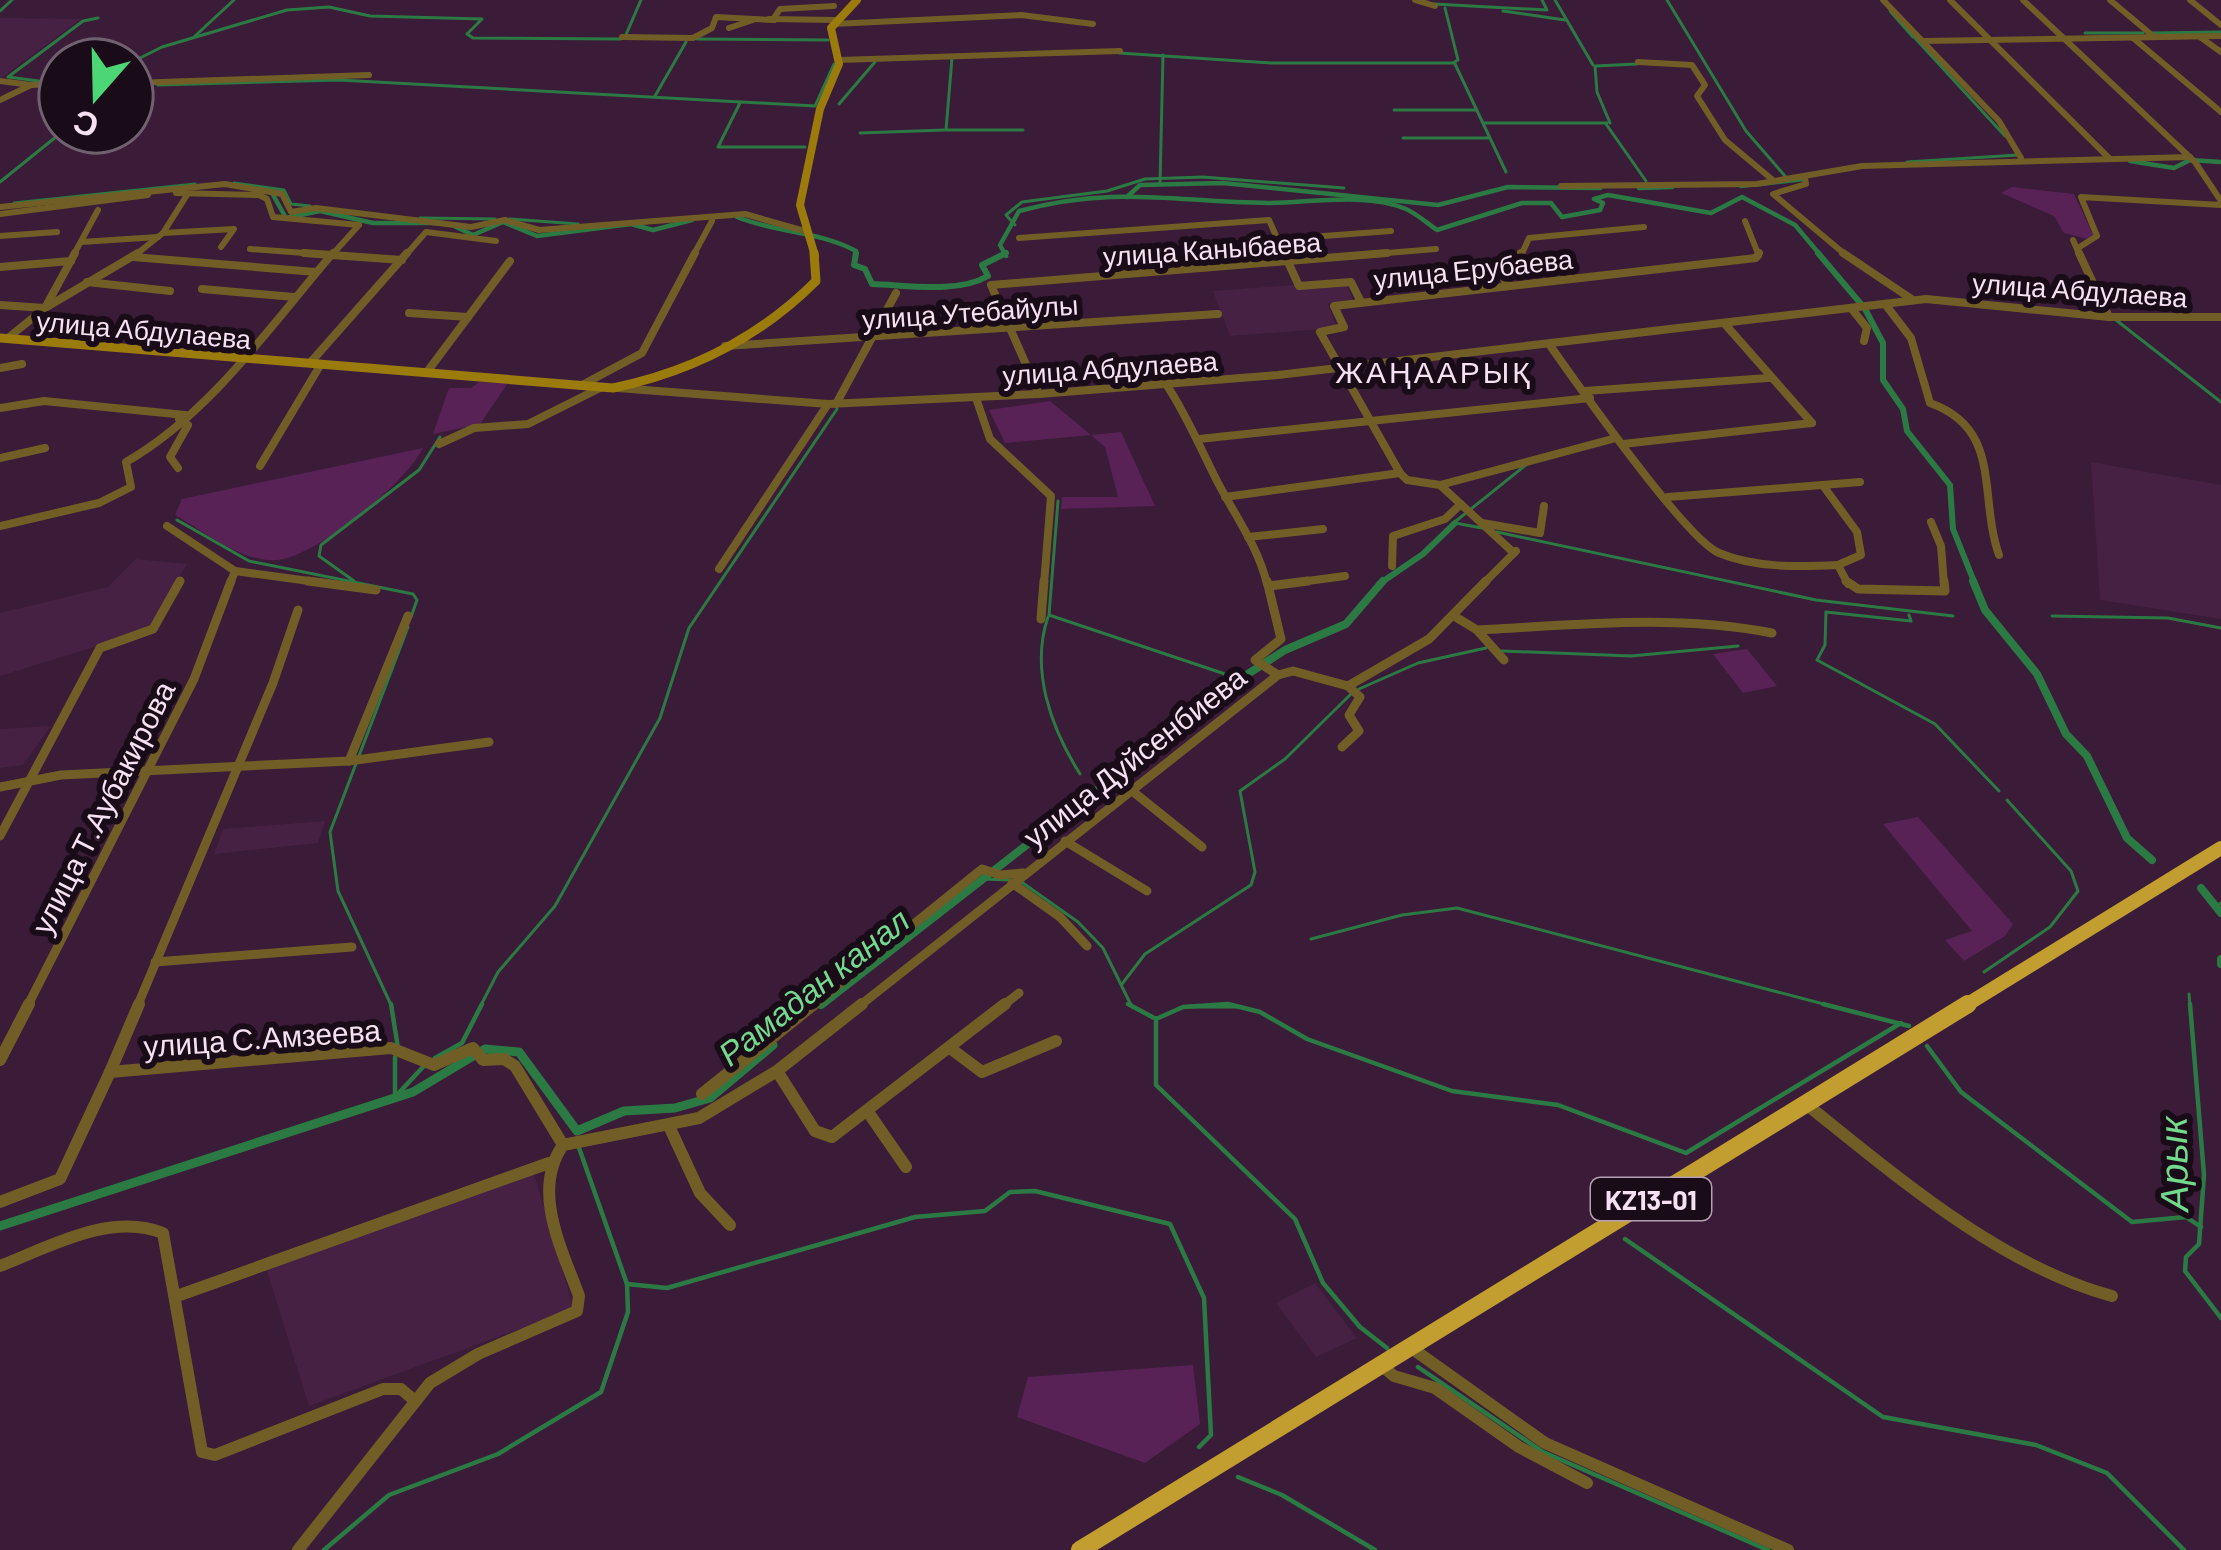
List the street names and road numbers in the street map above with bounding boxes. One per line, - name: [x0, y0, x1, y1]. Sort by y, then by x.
- street label: улица Каныбаева: [1102, 224, 1323, 273]
- street label: улица Ерубаева: [1372, 242, 1575, 295]
- street label: улица Абдулаева: [1971, 266, 2190, 314]
- street label: улица Утебайулы: [861, 287, 1079, 336]
- street label: улица Абдулаева: [35, 304, 254, 355]
- street label: улица Абдулаева: [1001, 343, 1220, 391]
- street label: улица Дуйсенбиева: [1016, 658, 1253, 854]
- street label: улица Т.Аубакирова: [23, 674, 181, 939]
- street label: улица С.Амзеева: [142, 1011, 382, 1063]
- road number: KZ13-01: [1591, 1178, 1711, 1220]

